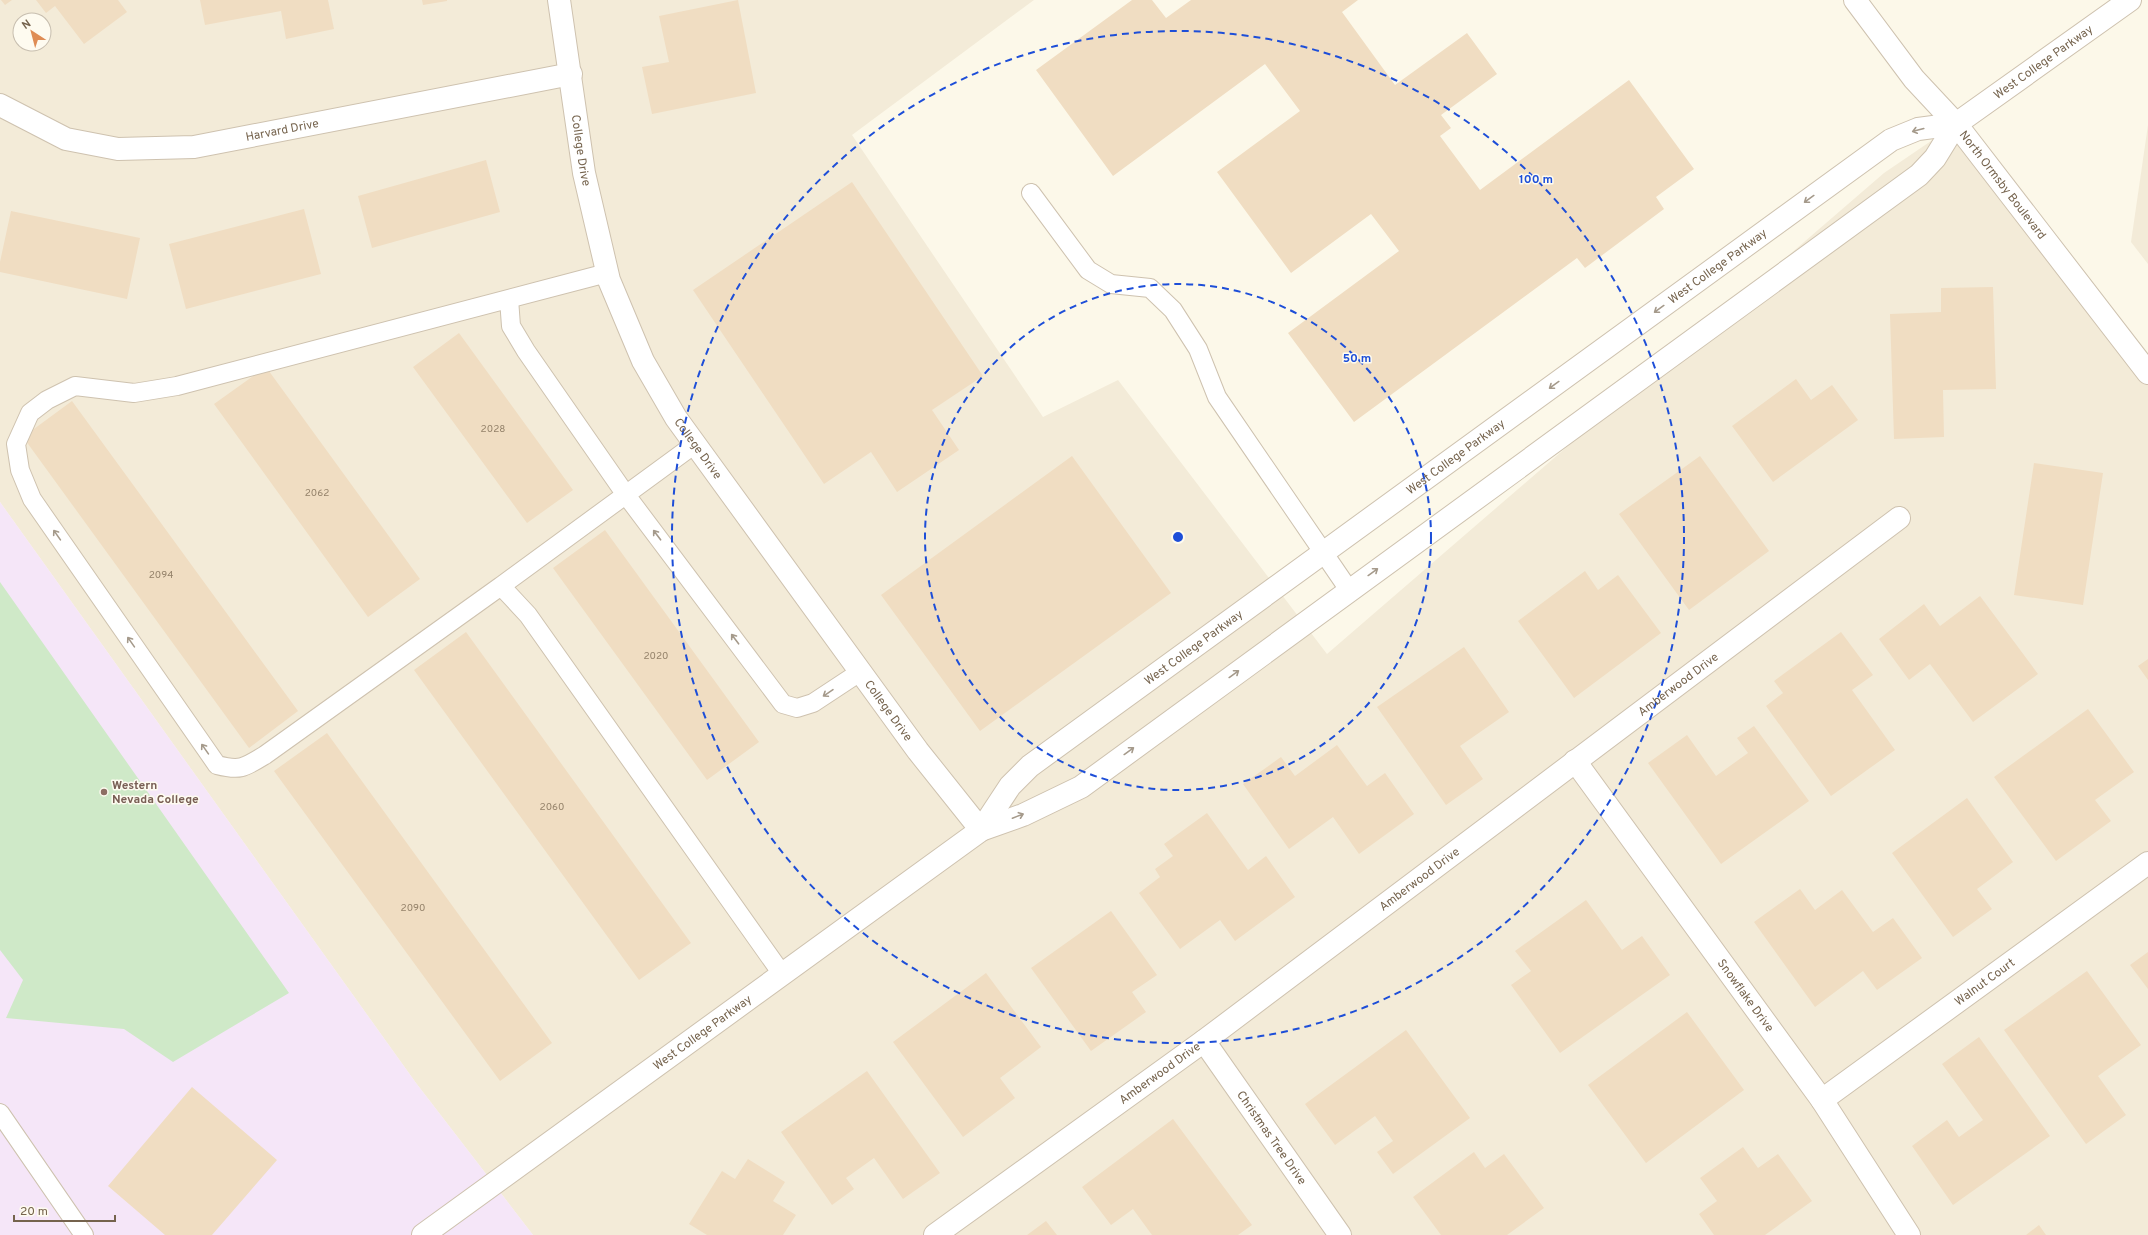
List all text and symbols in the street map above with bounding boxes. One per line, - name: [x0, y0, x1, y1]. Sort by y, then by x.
- north arrow: [12, 12, 52, 52]
- text: N: [19, 17, 34, 33]
- street label: West College Parkway: [1991, 22, 2097, 104]
- street label: College Drive: [567, 114, 594, 188]
- street label: Harvard Drive: [244, 116, 320, 146]
- one-way arrow: [1912, 127, 1925, 134]
- street label: North Ormsby Boulevard: [1955, 128, 2049, 243]
- text: 100 m: [1519, 172, 1553, 188]
- one-way arrow: [1804, 195, 1815, 204]
- street label: West College Parkway: [1666, 226, 1771, 308]
- one-way arrow: [1653, 305, 1664, 313]
- text: 50 m: [1343, 351, 1371, 367]
- one-way arrow: [1548, 381, 1559, 389]
- street label: College Drive: [670, 415, 725, 483]
- street label: West College Parkway: [1403, 416, 1509, 499]
- house number: 2028: [481, 423, 505, 436]
- house number: 2062: [305, 487, 329, 500]
- one-way arrow: [53, 530, 61, 541]
- one-way arrow: [653, 530, 661, 541]
- centre of rings: [1171, 530, 1185, 544]
- one-way arrow: [1367, 568, 1378, 577]
- house number: 2094: [149, 569, 173, 582]
- street label: West College Parkway: [1141, 607, 1247, 689]
- one-way arrow: [730, 634, 739, 645]
- one-way arrow: [127, 637, 135, 648]
- house number: 2020: [643, 650, 669, 663]
- street label: Amberwood Drive: [1635, 650, 1722, 721]
- one-way arrow: [1229, 670, 1240, 678]
- street label: College Drive: [860, 677, 915, 745]
- one-way arrow: [823, 689, 834, 697]
- one-way arrow: [201, 744, 209, 755]
- one-way arrow: [1124, 747, 1135, 755]
- place label: Western Nevada College: [112, 778, 199, 808]
- marker: Western Nevada College: [99, 787, 109, 797]
- house number: 2060: [540, 801, 564, 814]
- one-way arrow: [1011, 812, 1023, 820]
- street label: Amberwood Drive: [1376, 844, 1463, 915]
- house number: 2090: [401, 902, 425, 915]
- street label: Walnut Court: [1952, 955, 2019, 1010]
- street label: Snowflake Drive: [1713, 956, 1777, 1036]
- street label: West College Parkway: [650, 992, 755, 1074]
- street label: Amberwood Drive: [1116, 1039, 1204, 1109]
- street label: Christmas Tree Drive: [1232, 1088, 1309, 1188]
- scale bar: [14, 1197, 115, 1223]
- text: 20 m: [20, 1204, 48, 1220]

